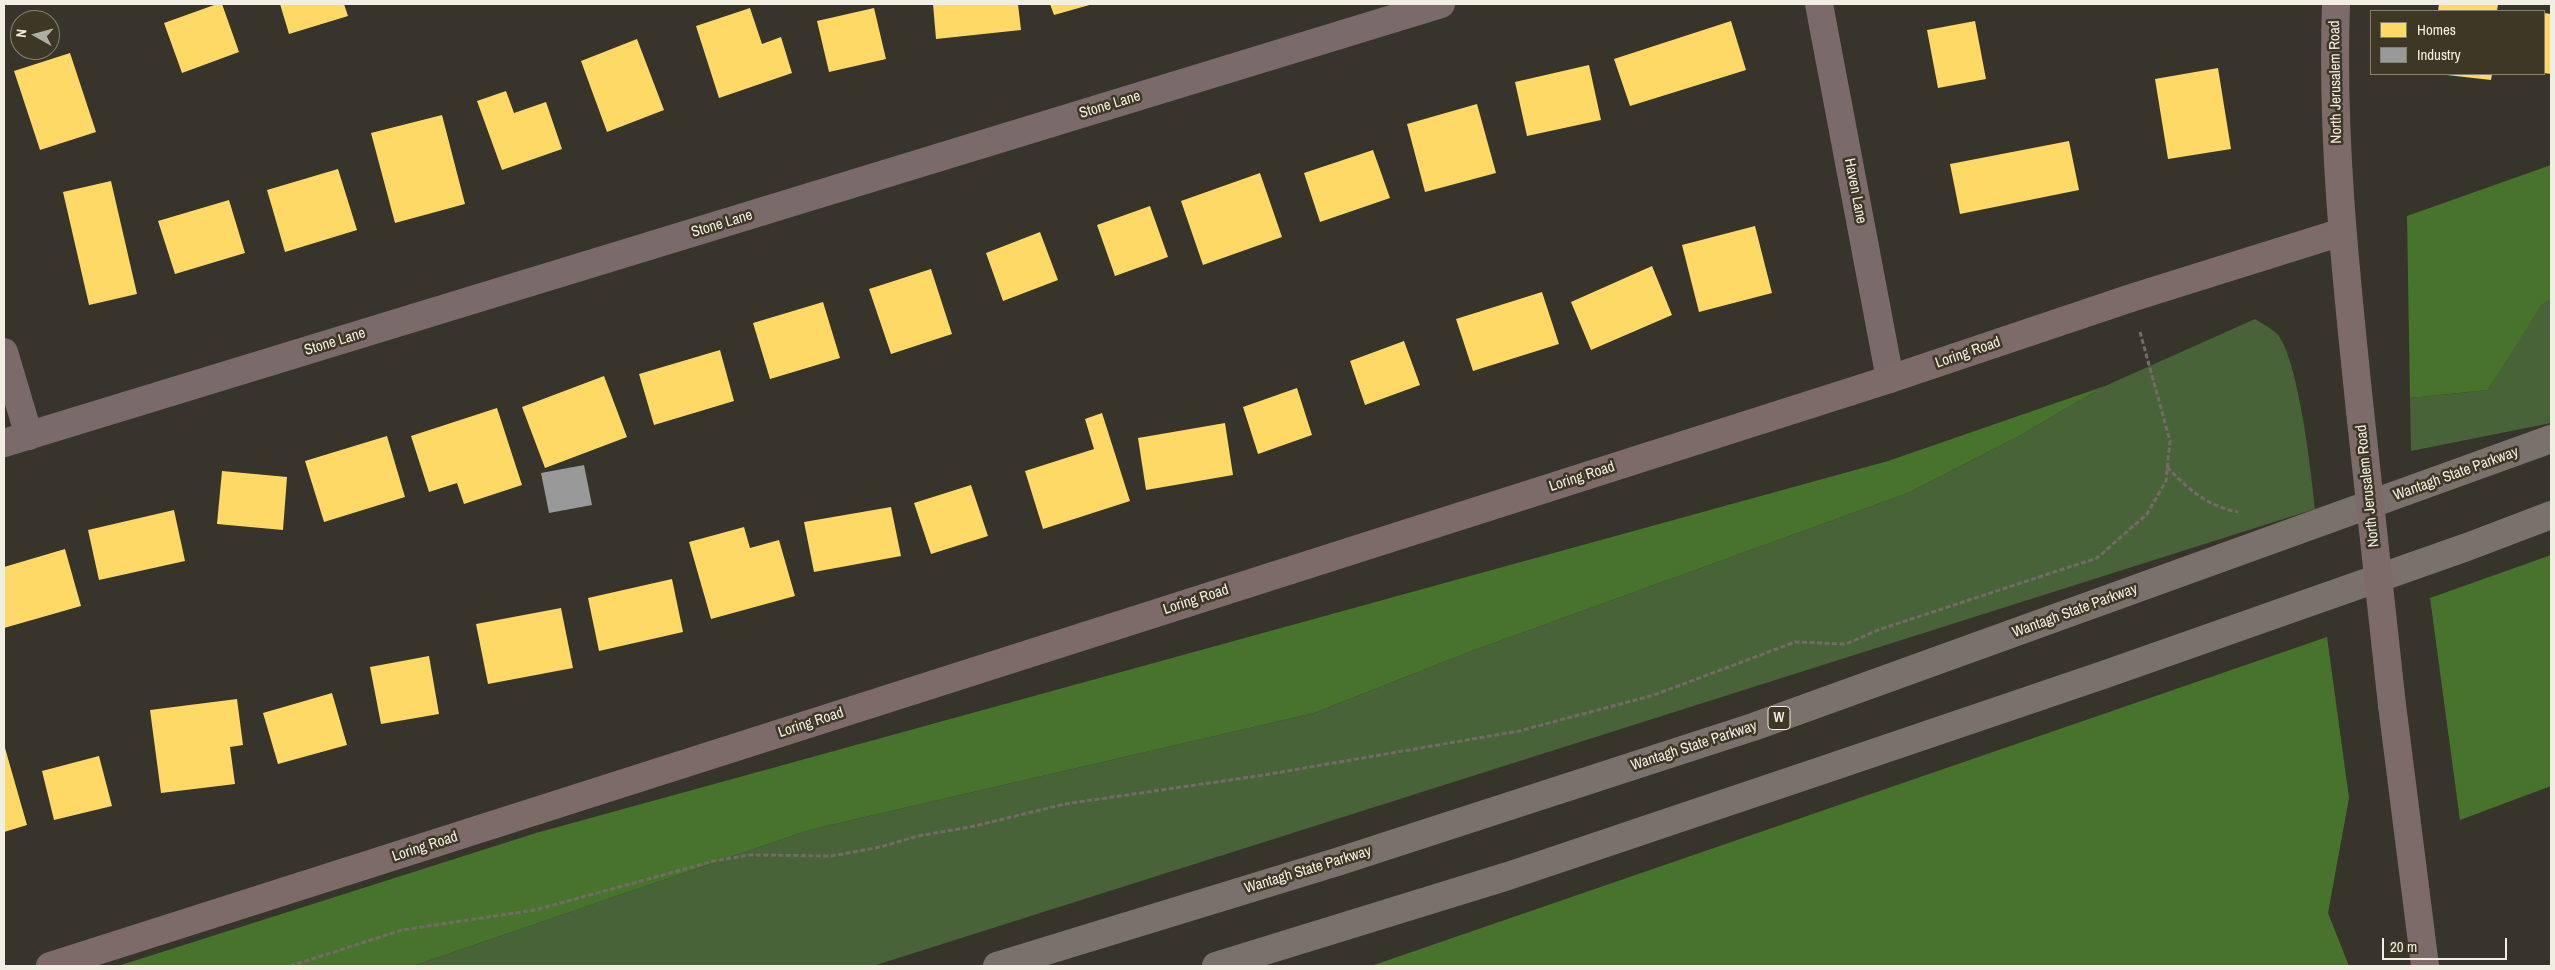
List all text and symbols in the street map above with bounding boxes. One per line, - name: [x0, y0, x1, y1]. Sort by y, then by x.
- north arrow: [10, 10, 60, 60]
- legend: [2370, 10, 2545, 75]
- text: Homes: [2417, 19, 2456, 40]
- street label: North Jerusalem Road: [2326, 20, 2346, 144]
- text: N: [12, 28, 31, 39]
- text: Industry: [2417, 44, 2461, 65]
- street label: Stone Lane: [1077, 87, 1143, 123]
- street label: Haven Lane: [1840, 157, 1870, 225]
- street label: Stone Lane: [689, 206, 755, 242]
- street label: Stone Lane: [302, 324, 368, 360]
- street label: Loring Road: [1933, 333, 2003, 373]
- street label: North Jerusalem Road: [2353, 424, 2383, 548]
- street label: Wantagh State Parkway: [2391, 443, 2521, 505]
- street label: Loring Road: [1547, 458, 1617, 496]
- street label: Wantagh State Parkway: [2010, 580, 2140, 642]
- street label: Loring Road: [1161, 581, 1231, 619]
- street label: Loring Road: [776, 704, 846, 742]
- road number: W: [1768, 706, 1790, 730]
- street label: Wantagh State Parkway: [1629, 717, 1759, 775]
- street label: Loring Road: [390, 828, 460, 866]
- street label: Wantagh State Parkway: [1242, 842, 1374, 898]
- scale bar: [2385, 928, 2510, 960]
- text: 20 m: [2390, 936, 2417, 957]

